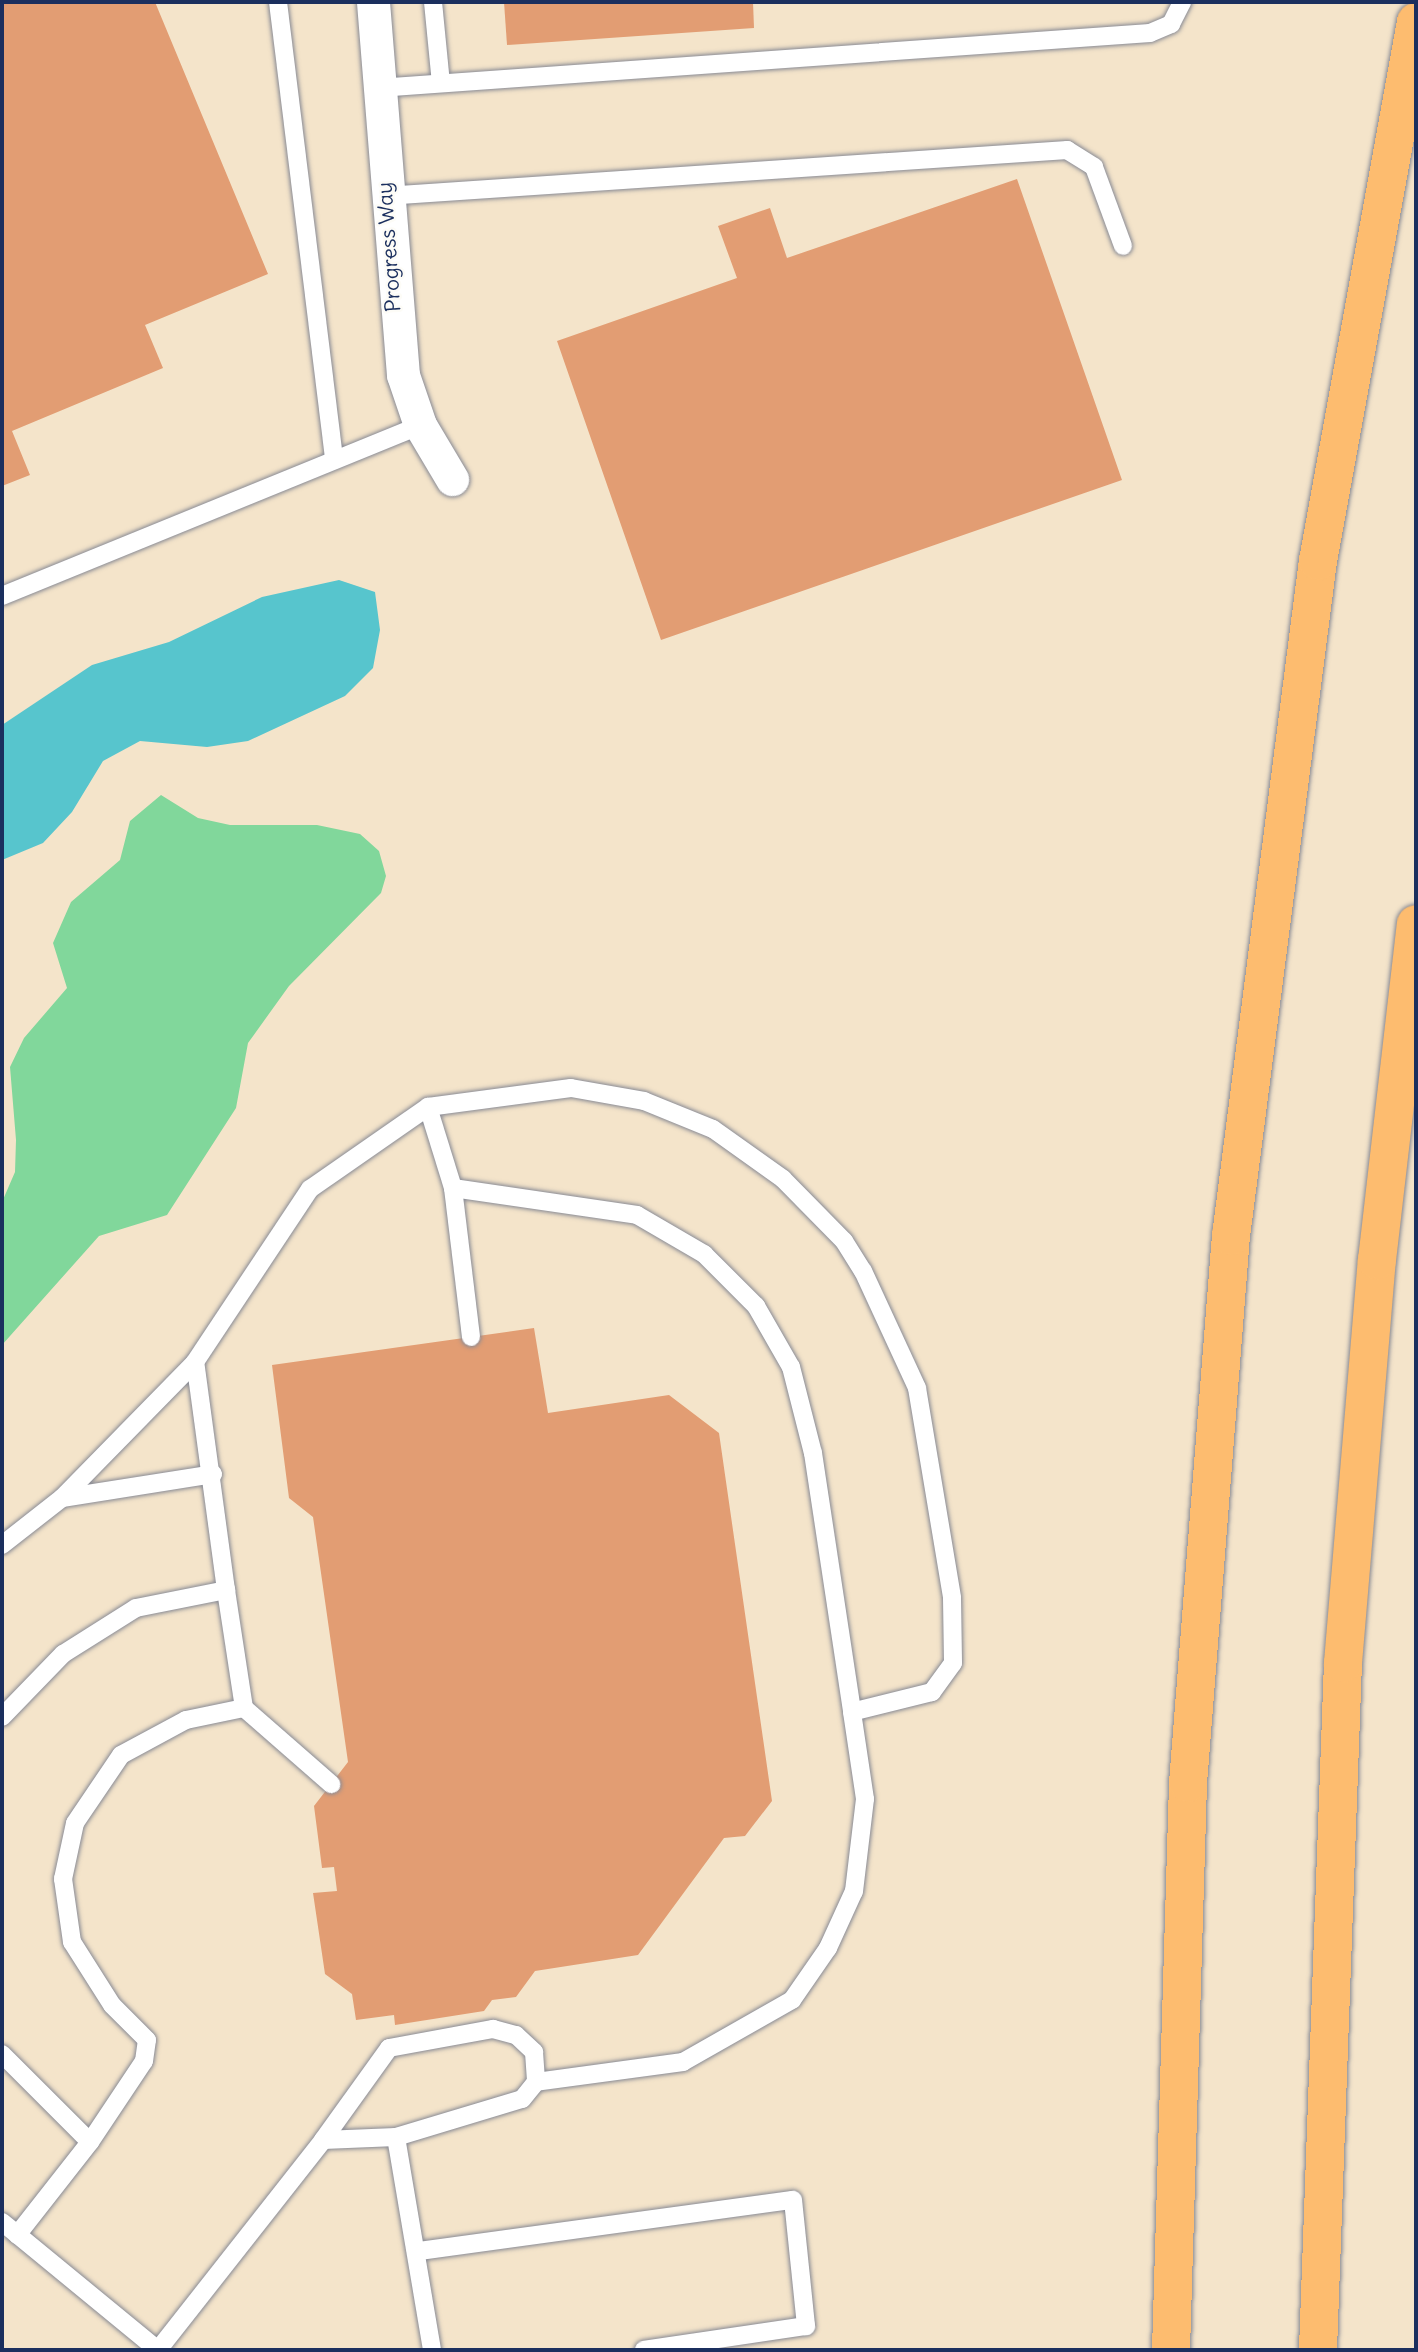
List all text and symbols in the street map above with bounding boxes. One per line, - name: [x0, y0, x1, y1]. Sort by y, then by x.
- street label: Progress Way: [372, 181, 406, 313]

